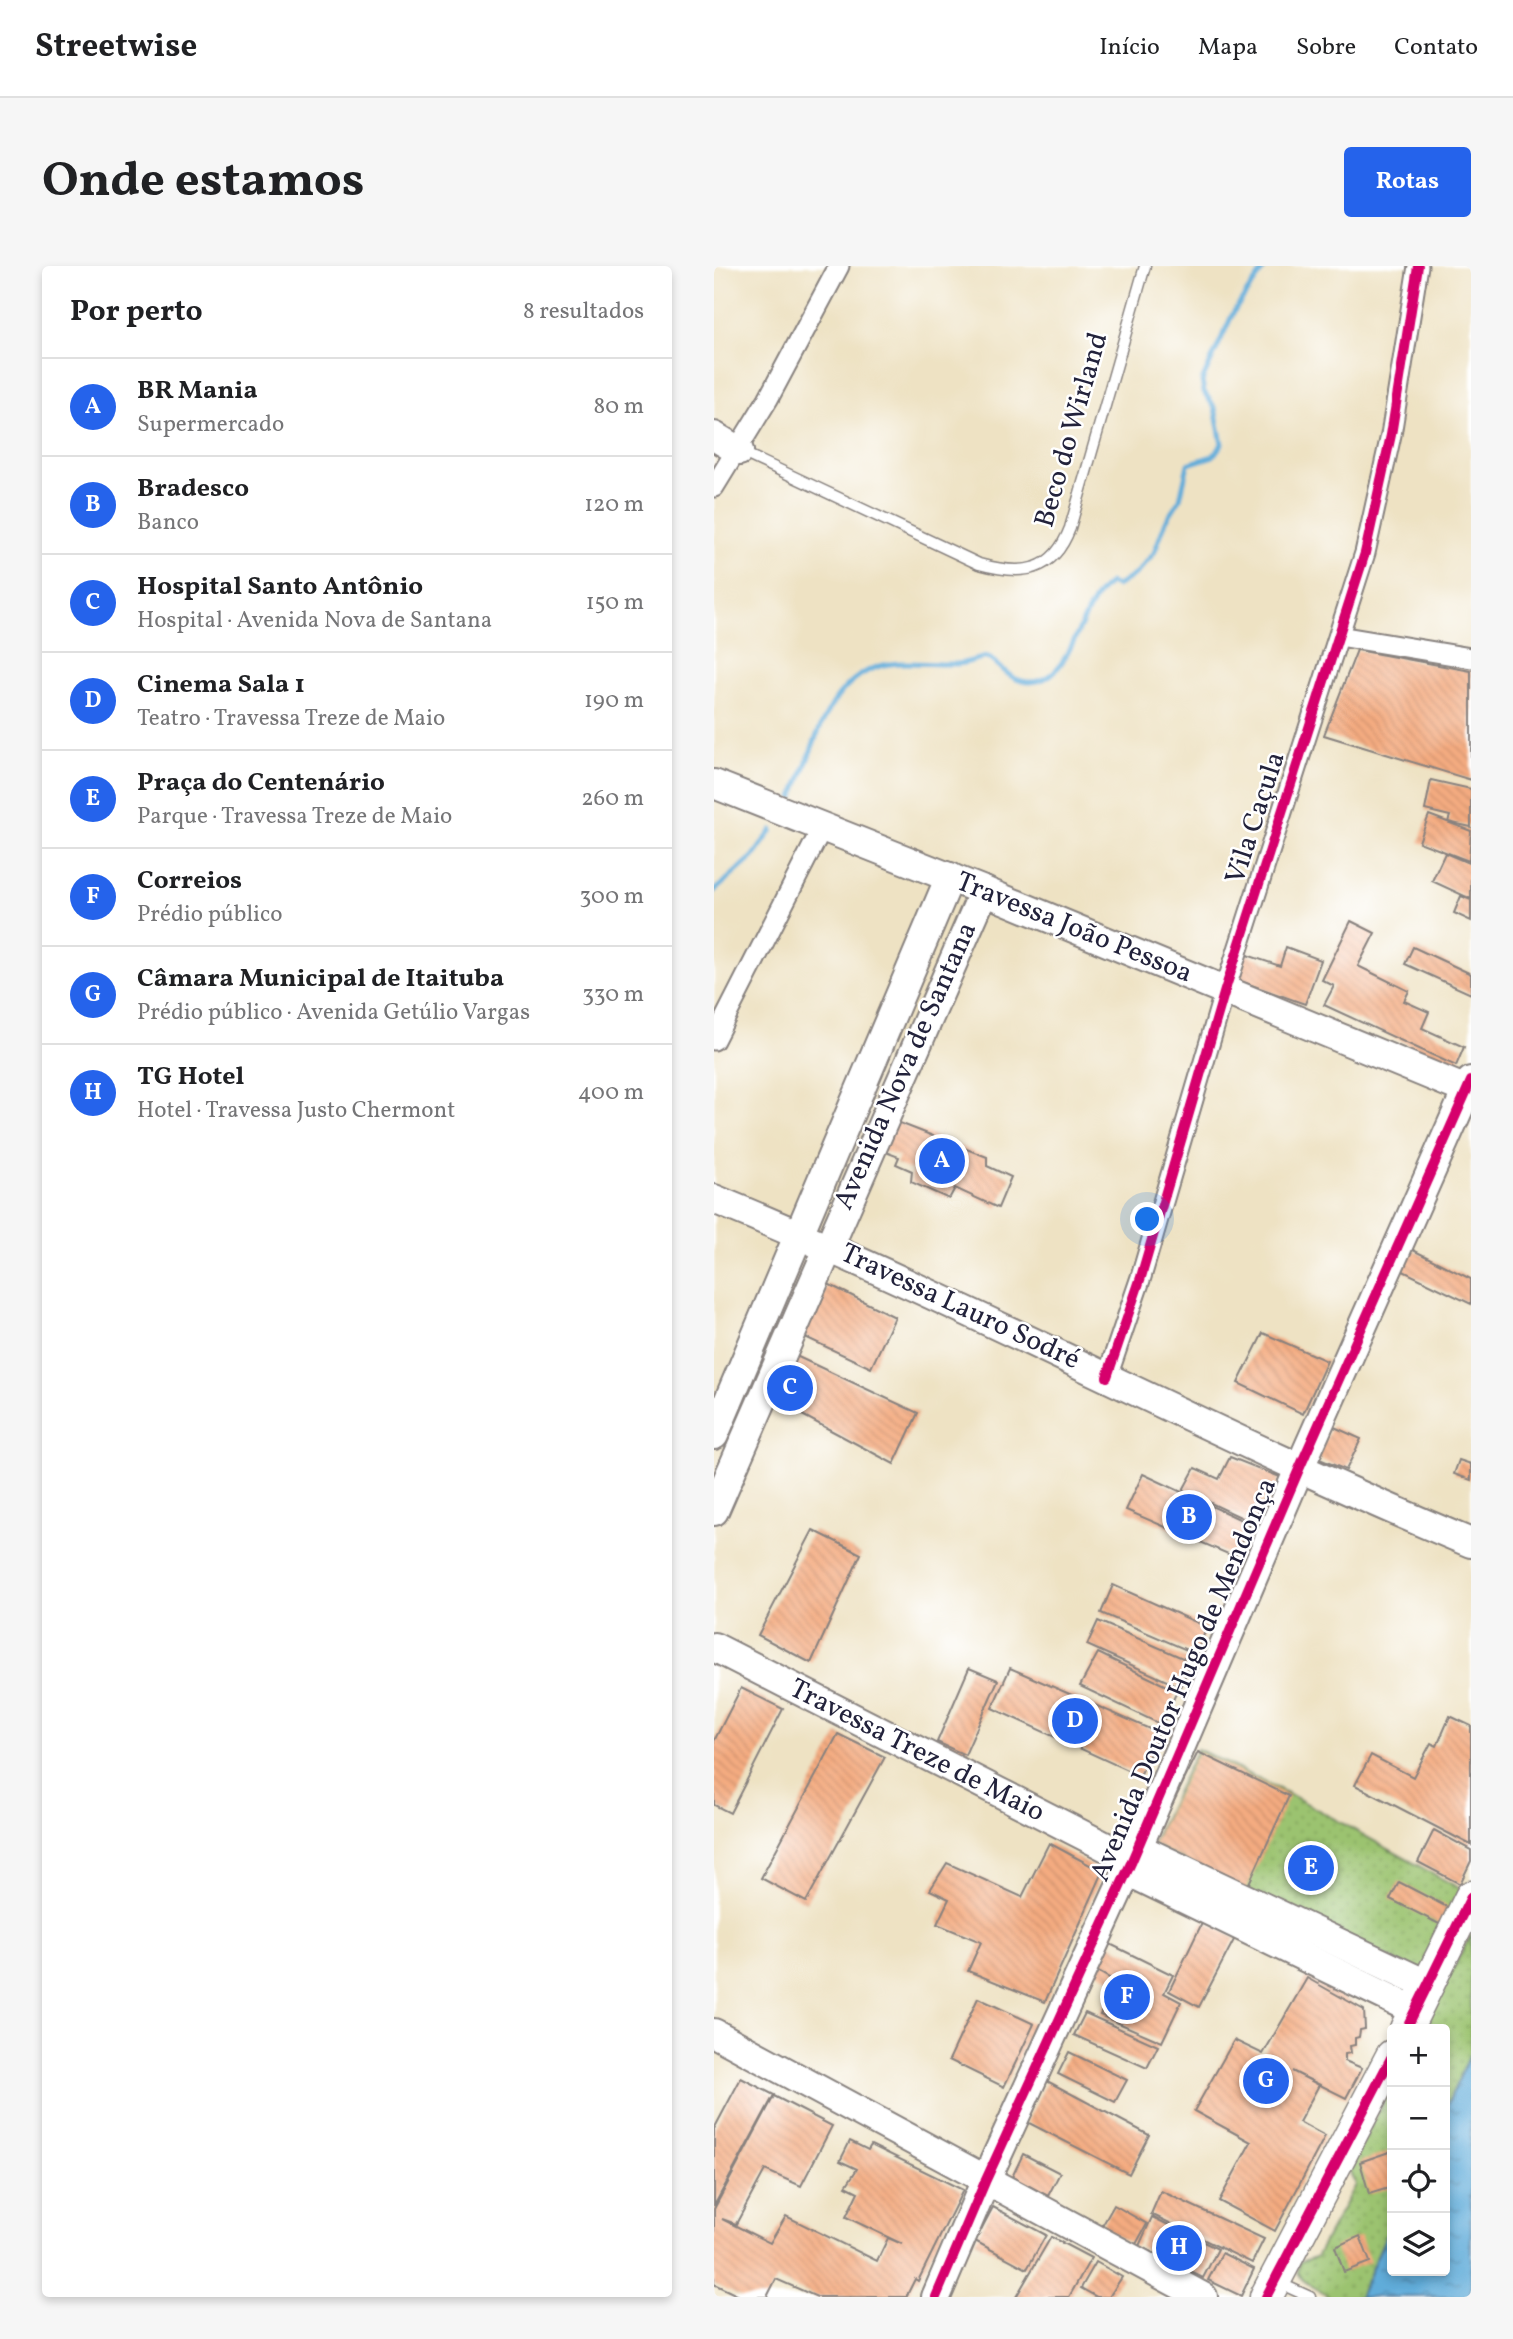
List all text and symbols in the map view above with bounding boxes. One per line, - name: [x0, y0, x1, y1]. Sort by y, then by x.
- text: Streetwise: [35, 25, 197, 71]
- text: Início: [1099, 31, 1160, 65]
- text: Mapa: [1198, 31, 1258, 65]
- text: Sobre: [1296, 31, 1356, 65]
- text: Contato: [1394, 31, 1478, 65]
- button: Rotas: [1344, 147, 1471, 217]
- text: Onde estamos: [42, 148, 364, 217]
- text: Por perto: [70, 291, 203, 333]
- text: 8 resultados: [523, 296, 644, 328]
- street label: Beco do Wirland: [1025, 328, 1119, 532]
- text: BR Mania: [137, 373, 258, 409]
- text: A: [85, 391, 101, 423]
- text: 80 m: [594, 391, 644, 423]
- text: Supermercado: [137, 409, 284, 441]
- text: Bradesco: [137, 471, 249, 507]
- text: B: [85, 489, 101, 521]
- text: 120 m: [584, 489, 644, 521]
- text: Banco: [137, 507, 199, 539]
- text: Hospital Santo Antônio: [137, 569, 423, 605]
- text: C: [86, 587, 100, 619]
- text: 150 m: [586, 587, 644, 619]
- text: Hospital · Avenida Nova de Santana: [137, 605, 492, 637]
- text: Cinema Sala 1: [137, 667, 305, 703]
- text: D: [85, 685, 101, 717]
- text: 190 m: [584, 685, 644, 717]
- text: Teatro · Travessa Treze de Maio: [137, 703, 445, 735]
- street label: Vila Caçula: [1216, 747, 1296, 889]
- text: Praça do Centenário: [137, 765, 385, 801]
- text: E: [86, 783, 100, 815]
- text: 260 m: [581, 783, 644, 815]
- text: Parque · Travessa Treze de Maio: [137, 801, 452, 833]
- text: Correios: [137, 863, 242, 899]
- street label: Travessa João Pessoa: [950, 863, 1198, 993]
- text: F: [86, 881, 100, 913]
- text: 300 m: [580, 881, 644, 913]
- text: Prédio público: [137, 899, 282, 931]
- street label: Avenida Nova de Santana: [827, 917, 985, 1215]
- text: Câmara Municipal de Itaituba: [137, 961, 504, 997]
- text: G: [85, 979, 101, 1011]
- text: 330 m: [582, 979, 644, 1011]
- text: Prédio público · Avenida Getúlio Vargas: [137, 997, 530, 1029]
- text: TG Hotel: [137, 1059, 244, 1095]
- text: H: [84, 1077, 102, 1109]
- text: 400 m: [578, 1077, 644, 1109]
- text: Hotel · Travessa Justo Chermont: [137, 1095, 455, 1127]
- pin: A: [919, 1135, 965, 1187]
- your location: [1130, 1202, 1164, 1236]
- street label: Travessa Lauro Sodré: [834, 1234, 1086, 1380]
- pin: C: [767, 1362, 813, 1414]
- street label: Avenida Doutor Hugo de Mendonça: [1081, 1472, 1287, 1888]
- pin: B: [1166, 1491, 1212, 1543]
- street label: Travessa Treze de Maio: [783, 1670, 1051, 1832]
- pin: D: [1052, 1695, 1098, 1747]
- pin: E: [1288, 1842, 1334, 1894]
- pin: F: [1104, 1971, 1150, 2023]
- map controls: [1387, 2024, 1450, 2276]
- button: +: [1387, 2024, 1450, 2087]
- pin: G: [1243, 2055, 1289, 2107]
- button: −: [1387, 2087, 1450, 2150]
- button: locate: [1387, 2150, 1450, 2213]
- button: layers: [1387, 2213, 1450, 2276]
- pin: H: [1156, 2222, 1202, 2274]

